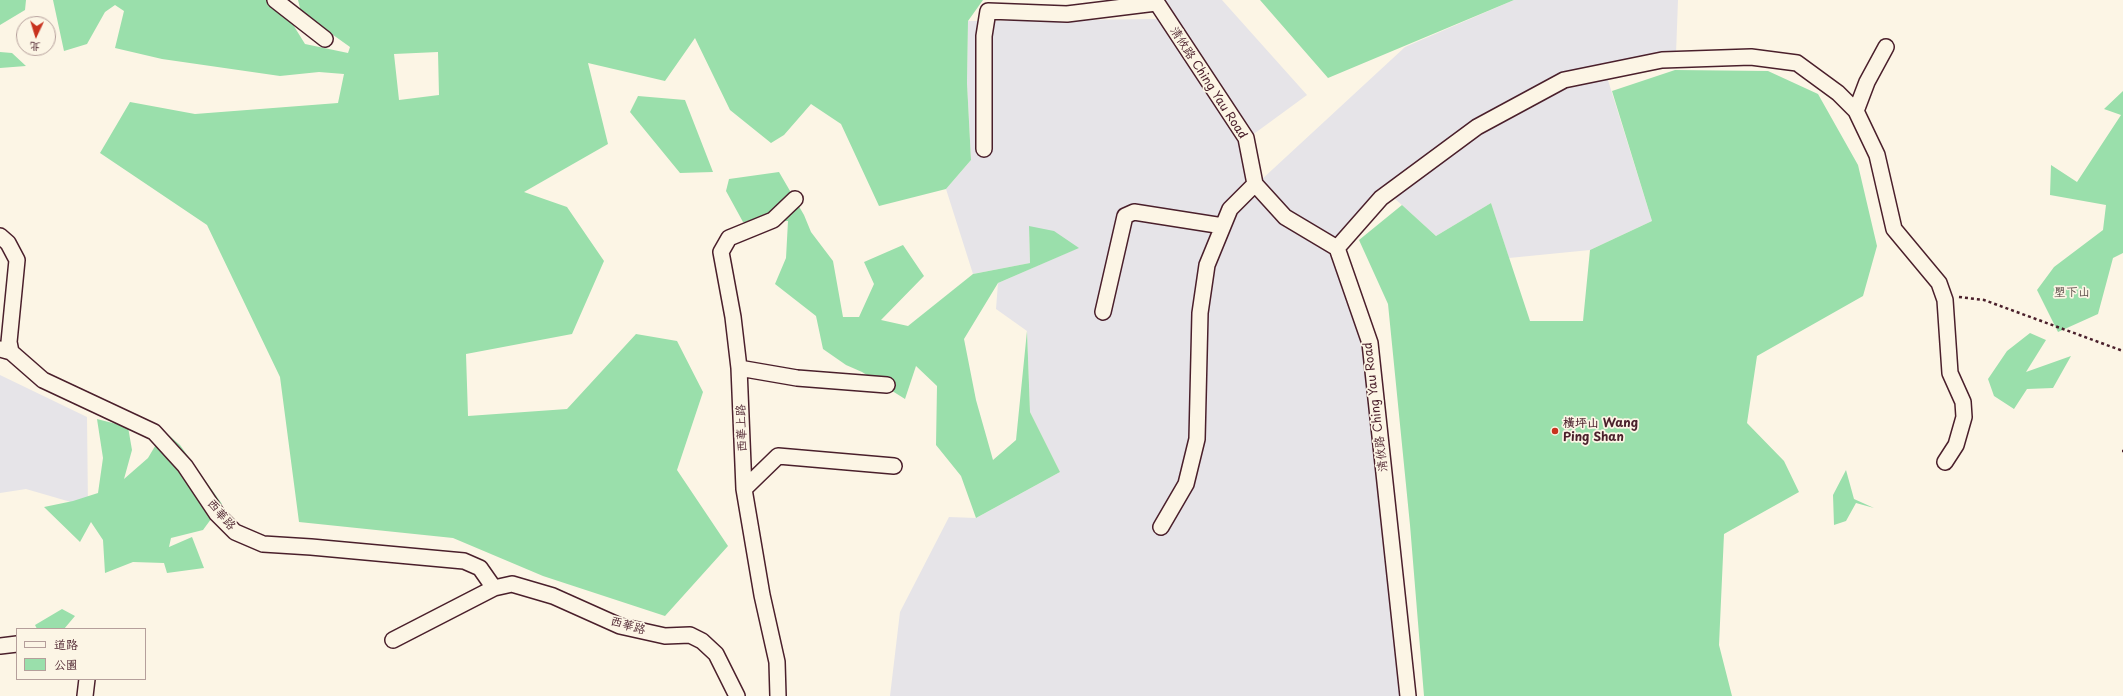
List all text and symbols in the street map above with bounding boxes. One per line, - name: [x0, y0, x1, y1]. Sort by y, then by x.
- north arrow: [16, 16, 56, 56]
- street label: 清攸路 Ching Yau Road: [1166, 24, 1250, 142]
- text: 北: [29, 39, 41, 56]
- park label: 塱下山: [2054, 286, 2090, 300]
- street label: 清攸路 Ching Yau Road: [1361, 341, 1391, 473]
- street label: 西華上路: [734, 404, 750, 452]
- place label: 橫坪山 Wang Ping Shan: [1563, 417, 1638, 445]
- marker: 橫坪山 Wang Ping Shan: [1550, 426, 1560, 436]
- street label: 西華路: [204, 497, 238, 533]
- street label: 西華路: [609, 614, 647, 638]
- legend: [16, 628, 146, 680]
- text: 道路: [54, 635, 78, 653]
- text: 公園: [54, 655, 78, 673]

